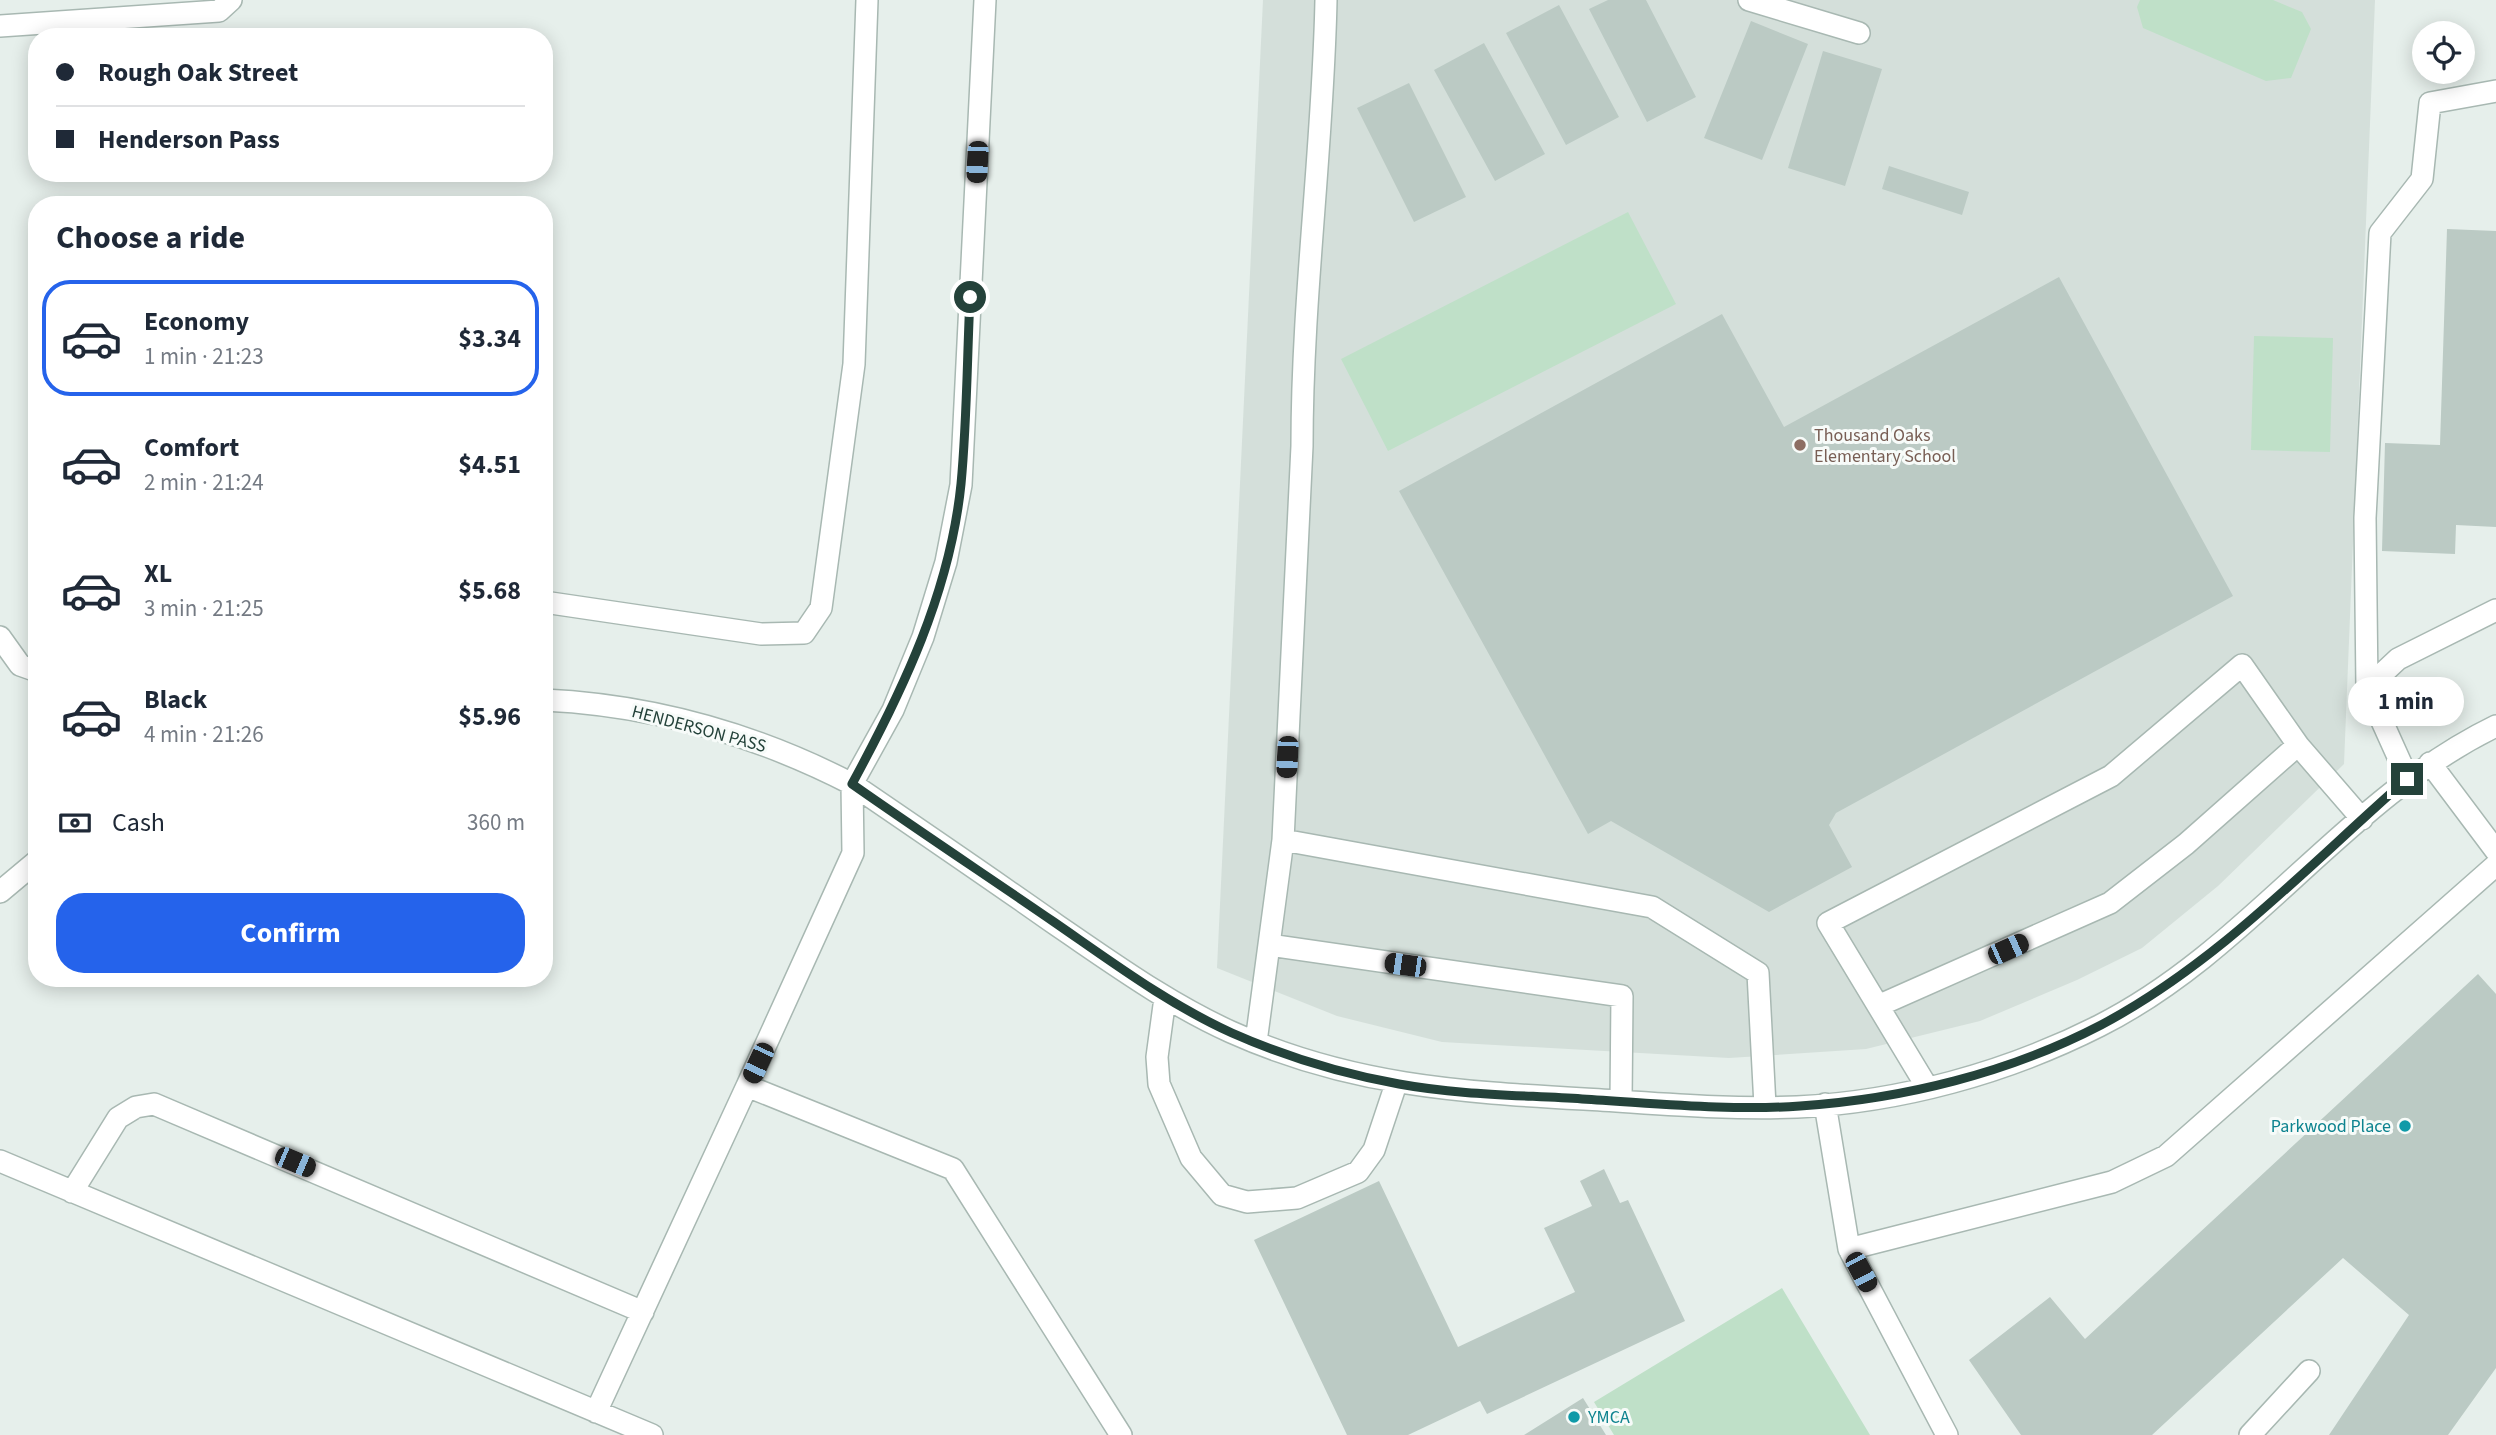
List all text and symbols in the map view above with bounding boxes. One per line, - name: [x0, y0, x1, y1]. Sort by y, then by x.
- map controls: [2412, 21, 2475, 84]
- button: locate: [2412, 21, 2475, 84]
- text: Rough Oak Street: [98, 54, 298, 91]
- text: Henderson Pass: [98, 121, 280, 158]
- car: [966, 140, 989, 184]
- text: Choose a ride: [56, 215, 245, 261]
- route start: [954, 281, 986, 313]
- text: Economy: [144, 303, 249, 340]
- icon: car: [60, 307, 123, 370]
- text: $3.34: [458, 320, 521, 357]
- text: 1 min · 21:23: [144, 340, 264, 373]
- place label: Thousand Oaks Elementary School: [1814, 423, 1956, 469]
- text: Comfort: [144, 429, 239, 466]
- icon: car: [60, 433, 123, 496]
- marker: Thousand Oaks Elementary School: [1792, 437, 1808, 453]
- text: $4.51: [458, 446, 521, 483]
- text: 2 min · 21:24: [144, 466, 264, 499]
- text: XL: [144, 555, 172, 592]
- icon: car: [60, 559, 123, 622]
- text: $5.68: [458, 572, 521, 609]
- text: 3 min · 21:25: [144, 592, 264, 625]
- callout: 1 min: [2349, 678, 2465, 726]
- text: Black: [144, 681, 207, 718]
- icon: car: [60, 685, 123, 748]
- text: 1 min: [2378, 685, 2434, 718]
- text: $5.96: [458, 698, 521, 735]
- street label: HENDERSON PASS: [629, 699, 769, 759]
- text: 4 min · 21:26: [144, 718, 264, 751]
- car: [1276, 735, 1299, 779]
- route end: [2391, 763, 2423, 795]
- icon: cash: [56, 804, 94, 842]
- text: Cash: [112, 804, 165, 841]
- text: 360 m: [467, 806, 525, 839]
- button: Confirm: [56, 893, 525, 973]
- car: [1985, 931, 2032, 967]
- car: [1383, 952, 1428, 978]
- car: [740, 1040, 777, 1086]
- place label: Parkwood Place: [2271, 1114, 2391, 1139]
- marker: Parkwood Place: [2397, 1118, 2413, 1134]
- car: [272, 1144, 319, 1180]
- car: [1842, 1249, 1881, 1295]
- place label: YMCA: [1587, 1405, 1630, 1430]
- marker: YMCA: [1566, 1409, 1582, 1425]

